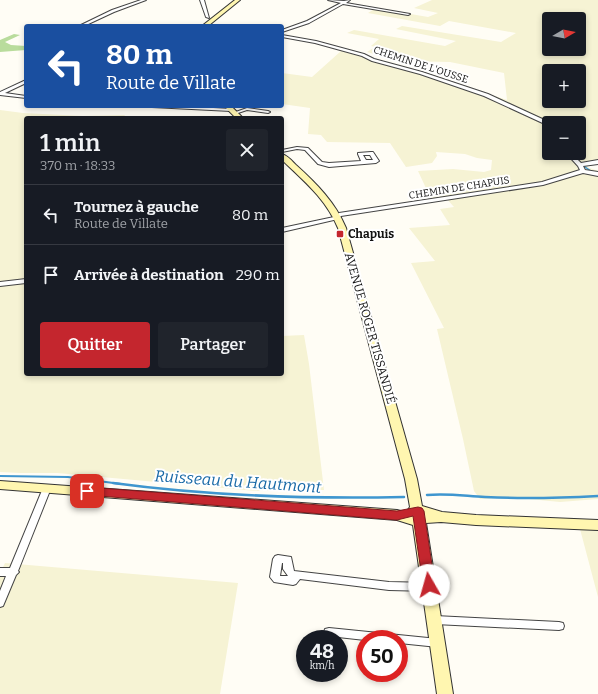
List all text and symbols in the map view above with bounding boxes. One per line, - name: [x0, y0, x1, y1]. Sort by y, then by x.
- north arrow: [542, 12, 586, 56]
- map controls: [542, 12, 586, 160]
- text: 80 m: [106, 38, 172, 71]
- icon: left: [40, 40, 92, 92]
- street label: CHEMIN DE L'OUSSE: [372, 44, 470, 86]
- button: +: [542, 64, 586, 108]
- text: Route de Villate: [106, 72, 236, 94]
- button: −: [542, 116, 586, 160]
- text: 1 min: [40, 129, 100, 157]
- button: close: [226, 129, 268, 171]
- text: 370 m · 18:33: [40, 158, 115, 173]
- street label: CHEMIN DE CHAPUIS: [408, 174, 510, 202]
- text: Tournez à gauche: [74, 198, 199, 216]
- icon: left: [40, 204, 62, 226]
- text: 80 m: [232, 206, 268, 224]
- text: Route de Villate: [74, 216, 168, 231]
- place label: Chapuis: [348, 227, 394, 241]
- marker: Chapuis: [335, 229, 345, 239]
- street label: AVENUE ROGER TISSANDIÉ: [342, 250, 399, 405]
- icon: arrive: [40, 264, 62, 286]
- text: Arrivée à destination: [74, 266, 224, 284]
- text: 290 m: [236, 266, 280, 284]
- button: Quitter: [40, 322, 150, 368]
- button: Partager: [158, 322, 268, 368]
- water label: Ruisseau du Hautmont: [154, 466, 322, 497]
- pin: [70, 474, 104, 508]
- icon: arrive: [76, 480, 98, 502]
- position arrow: [408, 564, 450, 606]
- speed limit sign: 50: [356, 630, 408, 682]
- text: 48: [310, 639, 334, 663]
- text: km/h: [310, 660, 334, 672]

